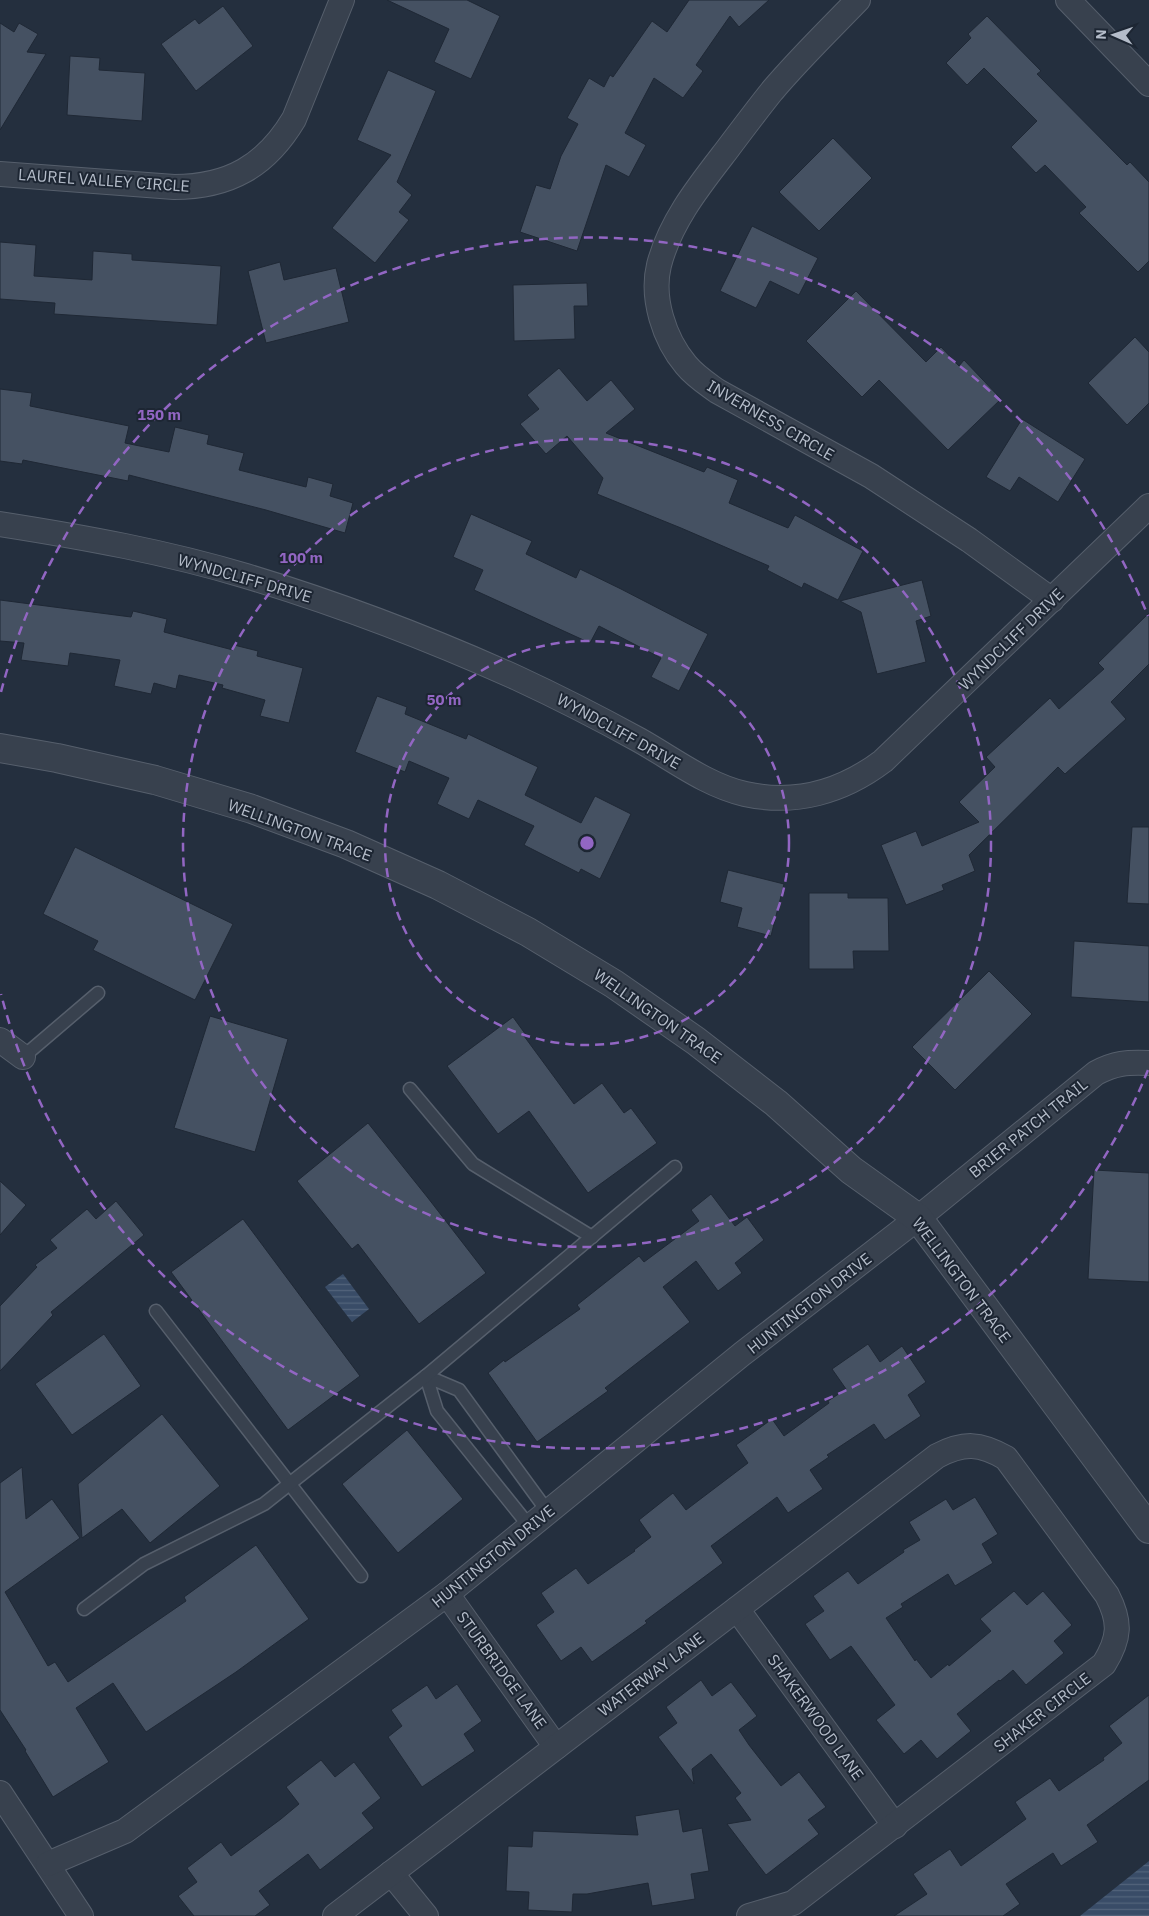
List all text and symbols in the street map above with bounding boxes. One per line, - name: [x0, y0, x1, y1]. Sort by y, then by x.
- north arrow: [1089, 10, 1139, 60]
- text: N: [1092, 29, 1110, 40]
- street label: LAUREL VALLEY CIRCLE: [18, 164, 190, 196]
- street label: INVERNESS CIRCLE: [704, 375, 838, 465]
- text: 150 m: [137, 405, 181, 424]
- text: 100 m: [279, 548, 323, 567]
- street label: WYNDCLIFF DRIVE: [176, 549, 314, 607]
- street label: WYNDCLIFF DRIVE: [954, 584, 1068, 694]
- street label: WYNDCLIFF DRIVE: [554, 689, 684, 773]
- text: 50 m: [427, 690, 461, 709]
- street label: WELLINGTON TRACE: [225, 795, 375, 865]
- centre of rings: [578, 834, 596, 852]
- street label: WELLINGTON TRACE: [590, 964, 726, 1068]
- street label: BRIER PATCH TRAIL: [965, 1074, 1091, 1182]
- street label: WELLINGTON TRACE: [908, 1213, 1016, 1347]
- street label: HUNTINGTON DRIVE: [743, 1248, 875, 1358]
- street label: HUNTINGTON DRIVE: [427, 1500, 559, 1612]
- street label: STURBRIDGE LANE: [453, 1607, 551, 1733]
- street label: WATERWAY LANE: [594, 1627, 708, 1721]
- street label: SHAKERWOOD LANE: [764, 1650, 868, 1784]
- street label: SHAKER CIRCLE: [989, 1668, 1095, 1756]

